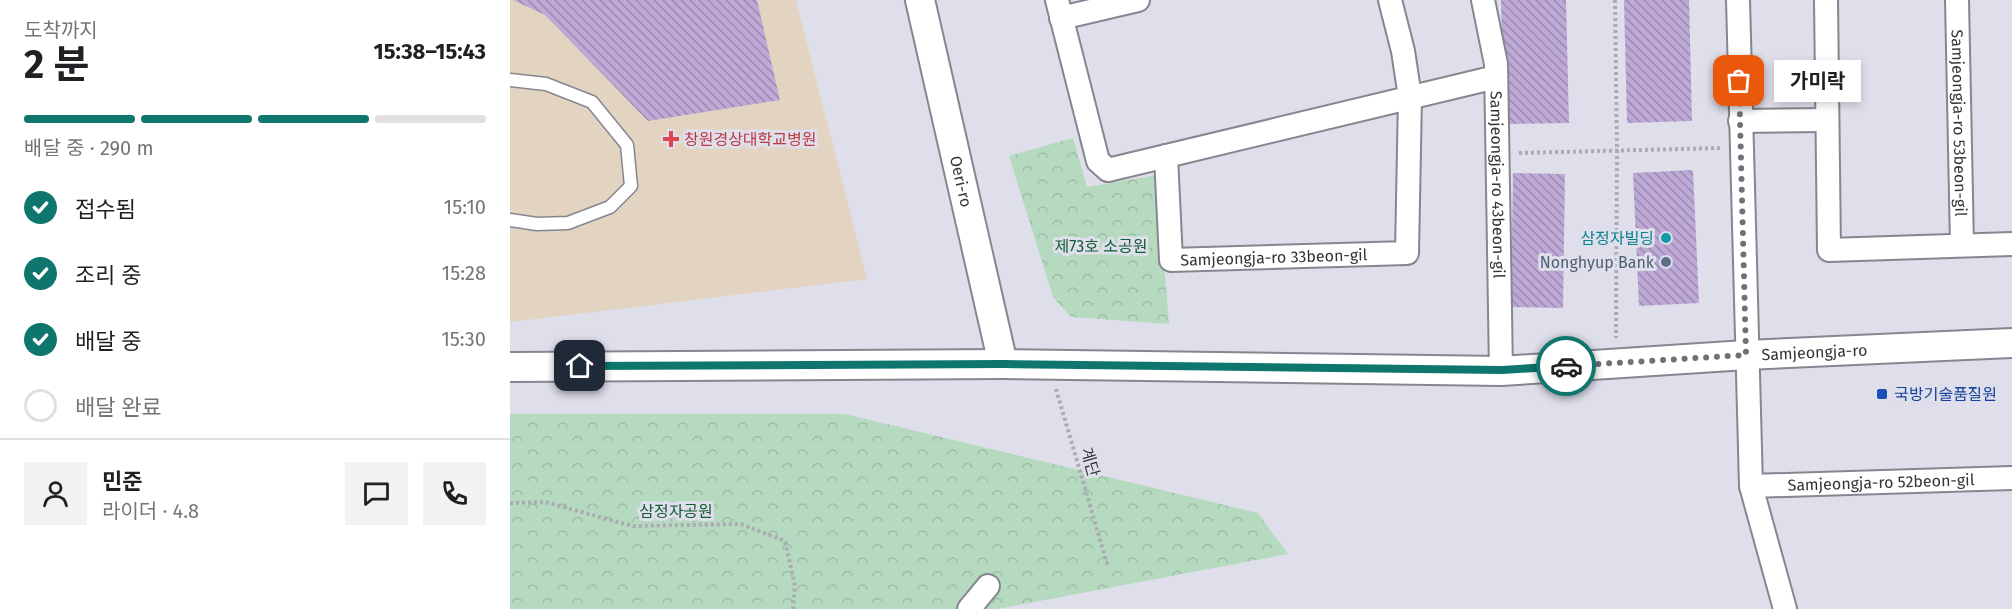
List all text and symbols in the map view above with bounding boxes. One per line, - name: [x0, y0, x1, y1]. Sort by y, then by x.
- text: 도착까지: [24, 18, 98, 42]
- street label: Samjeongja-ro 53beon-gil: [1948, 29, 1971, 217]
- text: 15:38–15:43: [374, 38, 486, 65]
- text: 2 분: [24, 42, 89, 88]
- pin: [1713, 55, 1764, 106]
- callout: 가미락: [1775, 60, 1862, 102]
- icon: bag: [1722, 64, 1755, 97]
- text: 가미락: [1790, 69, 1845, 93]
- street label: Samjeongja-ro 43beon-gil: [1487, 91, 1509, 279]
- marker: 창원경상대학교병원: [662, 130, 680, 148]
- place label: 창원경상대학교병원: [684, 130, 816, 149]
- text: 배달 중 · 290 m: [24, 136, 154, 160]
- street label: Oeri-ro: [946, 154, 976, 209]
- icon: check: [24, 191, 57, 224]
- text: 15:10: [444, 195, 486, 219]
- text: 접수됨: [75, 196, 136, 223]
- place label: 삼정자빌딩: [1580, 229, 1654, 248]
- marker: 삼정자빌딩: [1659, 231, 1673, 245]
- park label: 제73호 소공원: [1055, 237, 1147, 256]
- street label: Samjeongja-ro 33beon-gil: [1180, 245, 1368, 269]
- place label: Nonghyup Bank: [1540, 253, 1655, 272]
- marker: Nonghyup Bank: [1659, 255, 1673, 269]
- icon: check: [24, 257, 57, 290]
- text: 15:28: [442, 261, 486, 285]
- text: 조리 중: [75, 262, 142, 289]
- icon: check: [24, 323, 57, 356]
- text: 15:30: [441, 327, 486, 351]
- text: 배달 중: [75, 328, 142, 355]
- courier: [1536, 336, 1596, 396]
- pin: [554, 340, 605, 391]
- street label: Samjeongja-ro: [1761, 340, 1868, 364]
- icon: home: [563, 349, 596, 382]
- icon: car: [1550, 350, 1583, 383]
- place label: 국방기술품질원: [1894, 385, 1997, 404]
- marker: 국방기술품질원: [1875, 387, 1889, 401]
- text: 배달 완료: [75, 394, 162, 421]
- street label: 계단: [1077, 445, 1103, 479]
- button: person: [24, 462, 87, 525]
- button: chat: [345, 462, 408, 525]
- button: phone: [423, 462, 486, 525]
- text: 민준: [102, 468, 142, 495]
- street label: Samjeongja-ro 52beon-gil: [1787, 470, 1975, 494]
- text: 라이더 · 4.8: [102, 499, 199, 523]
- park label: 삼정자공원: [639, 502, 713, 521]

